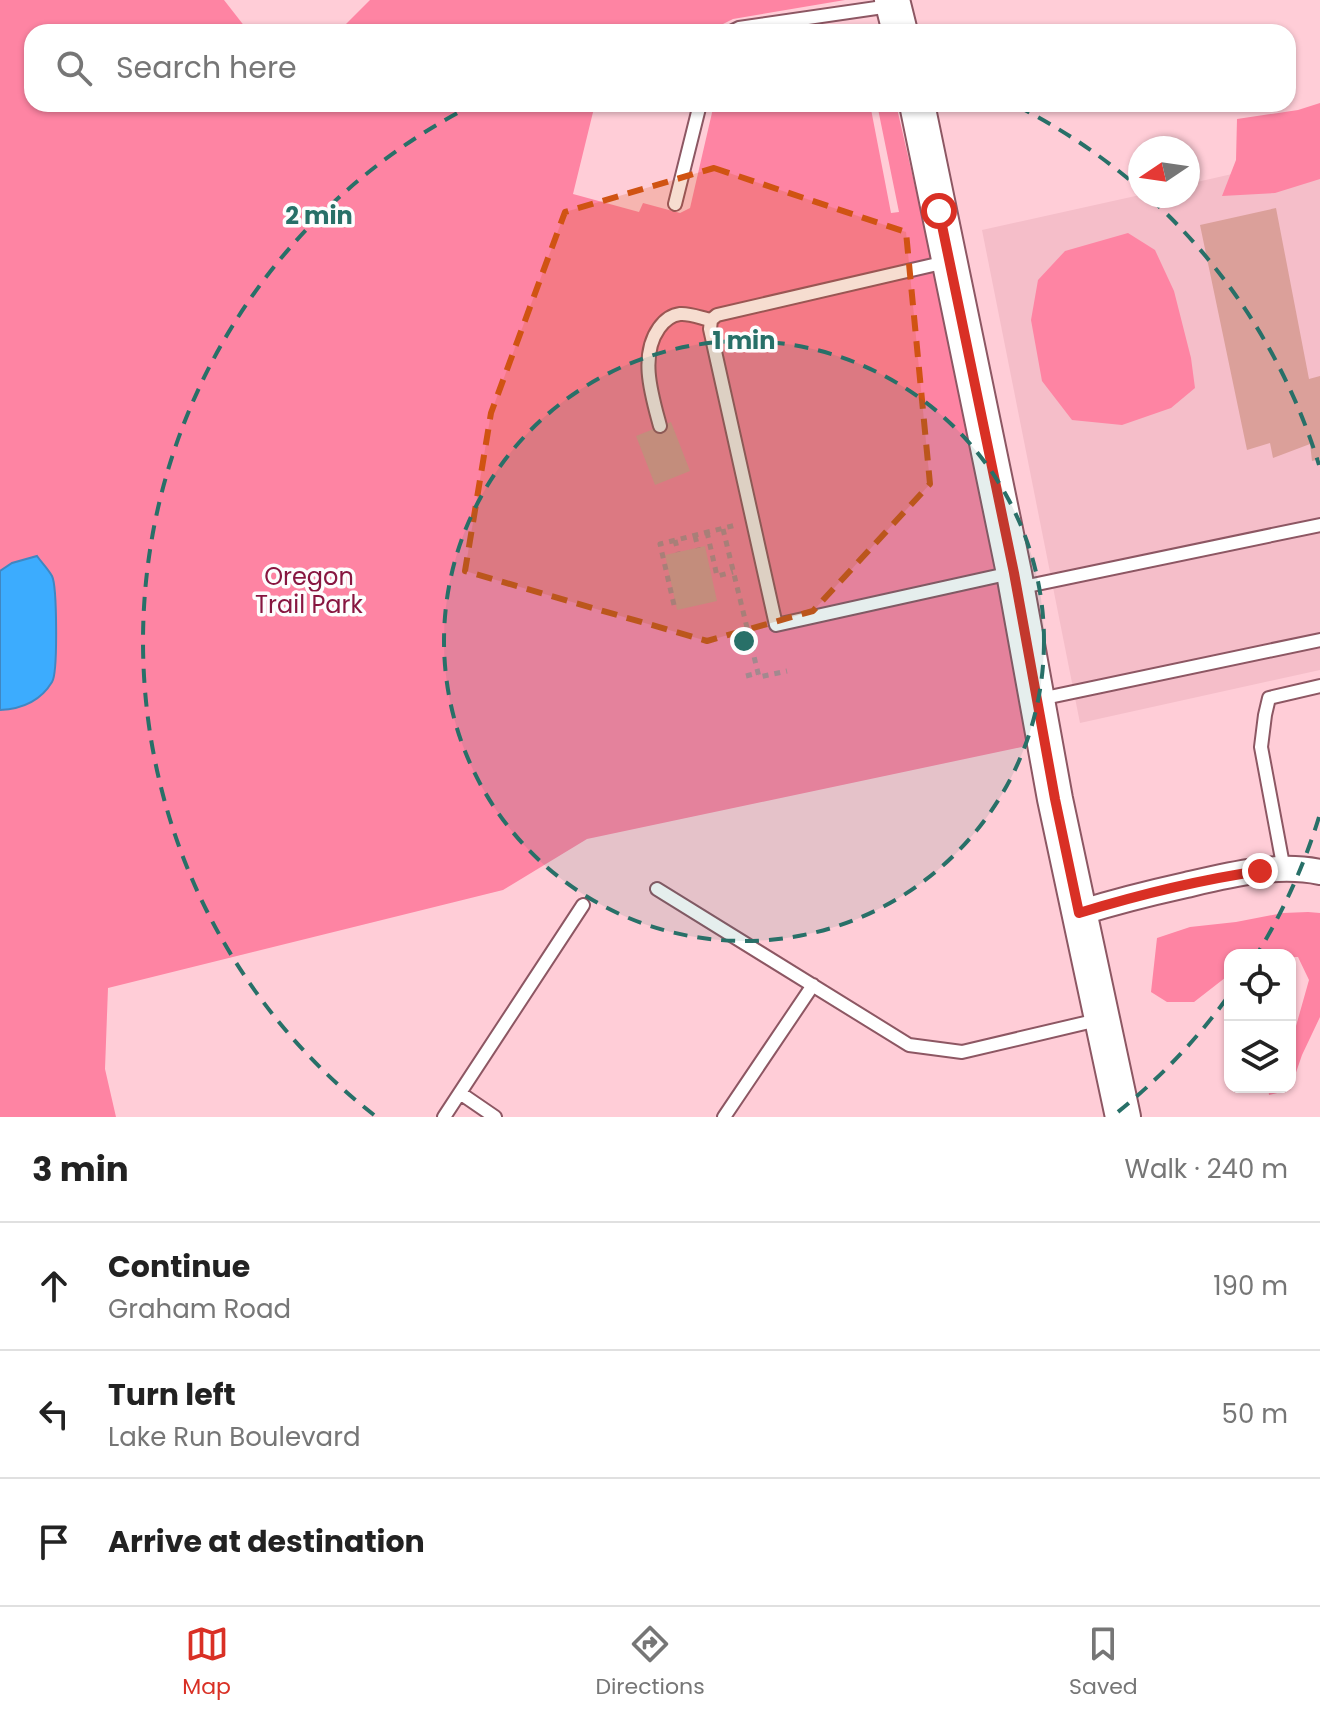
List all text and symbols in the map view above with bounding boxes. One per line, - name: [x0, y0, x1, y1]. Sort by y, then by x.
- search box: [24, 24, 1296, 112]
- icon: search: [52, 46, 96, 90]
- text: Search here: [116, 46, 297, 89]
- north arrow: [1128, 136, 1200, 208]
- route start: [921, 193, 957, 229]
- text: 2 min: [285, 199, 353, 232]
- text: 1 min: [713, 324, 775, 357]
- park label: Oregon Trail Park: [255, 560, 364, 621]
- centre of rings: [730, 627, 758, 655]
- route end: [1242, 853, 1278, 889]
- map controls: [1224, 949, 1296, 1093]
- button: locate: [1224, 949, 1296, 1021]
- button: layers: [1224, 1021, 1296, 1093]
- text: 3 min: [32, 1145, 129, 1193]
- text: Walk · 240 m: [1125, 1151, 1288, 1187]
- text: Continue: [108, 1245, 250, 1288]
- icon: ahead: [32, 1264, 76, 1308]
- text: 190 m: [1213, 1268, 1288, 1304]
- text: Graham Road: [108, 1291, 291, 1327]
- text: Turn left: [108, 1373, 236, 1416]
- icon: left: [32, 1392, 76, 1436]
- text: 50 m: [1222, 1396, 1288, 1432]
- text: Lake Run Boulevard: [108, 1419, 360, 1455]
- icon: arrive: [32, 1520, 76, 1564]
- text: Arrive at destination: [108, 1520, 425, 1563]
- tab: Map: [182, 1622, 231, 1703]
- tab: Directions: [595, 1622, 705, 1703]
- tab: Saved: [1069, 1622, 1138, 1703]

